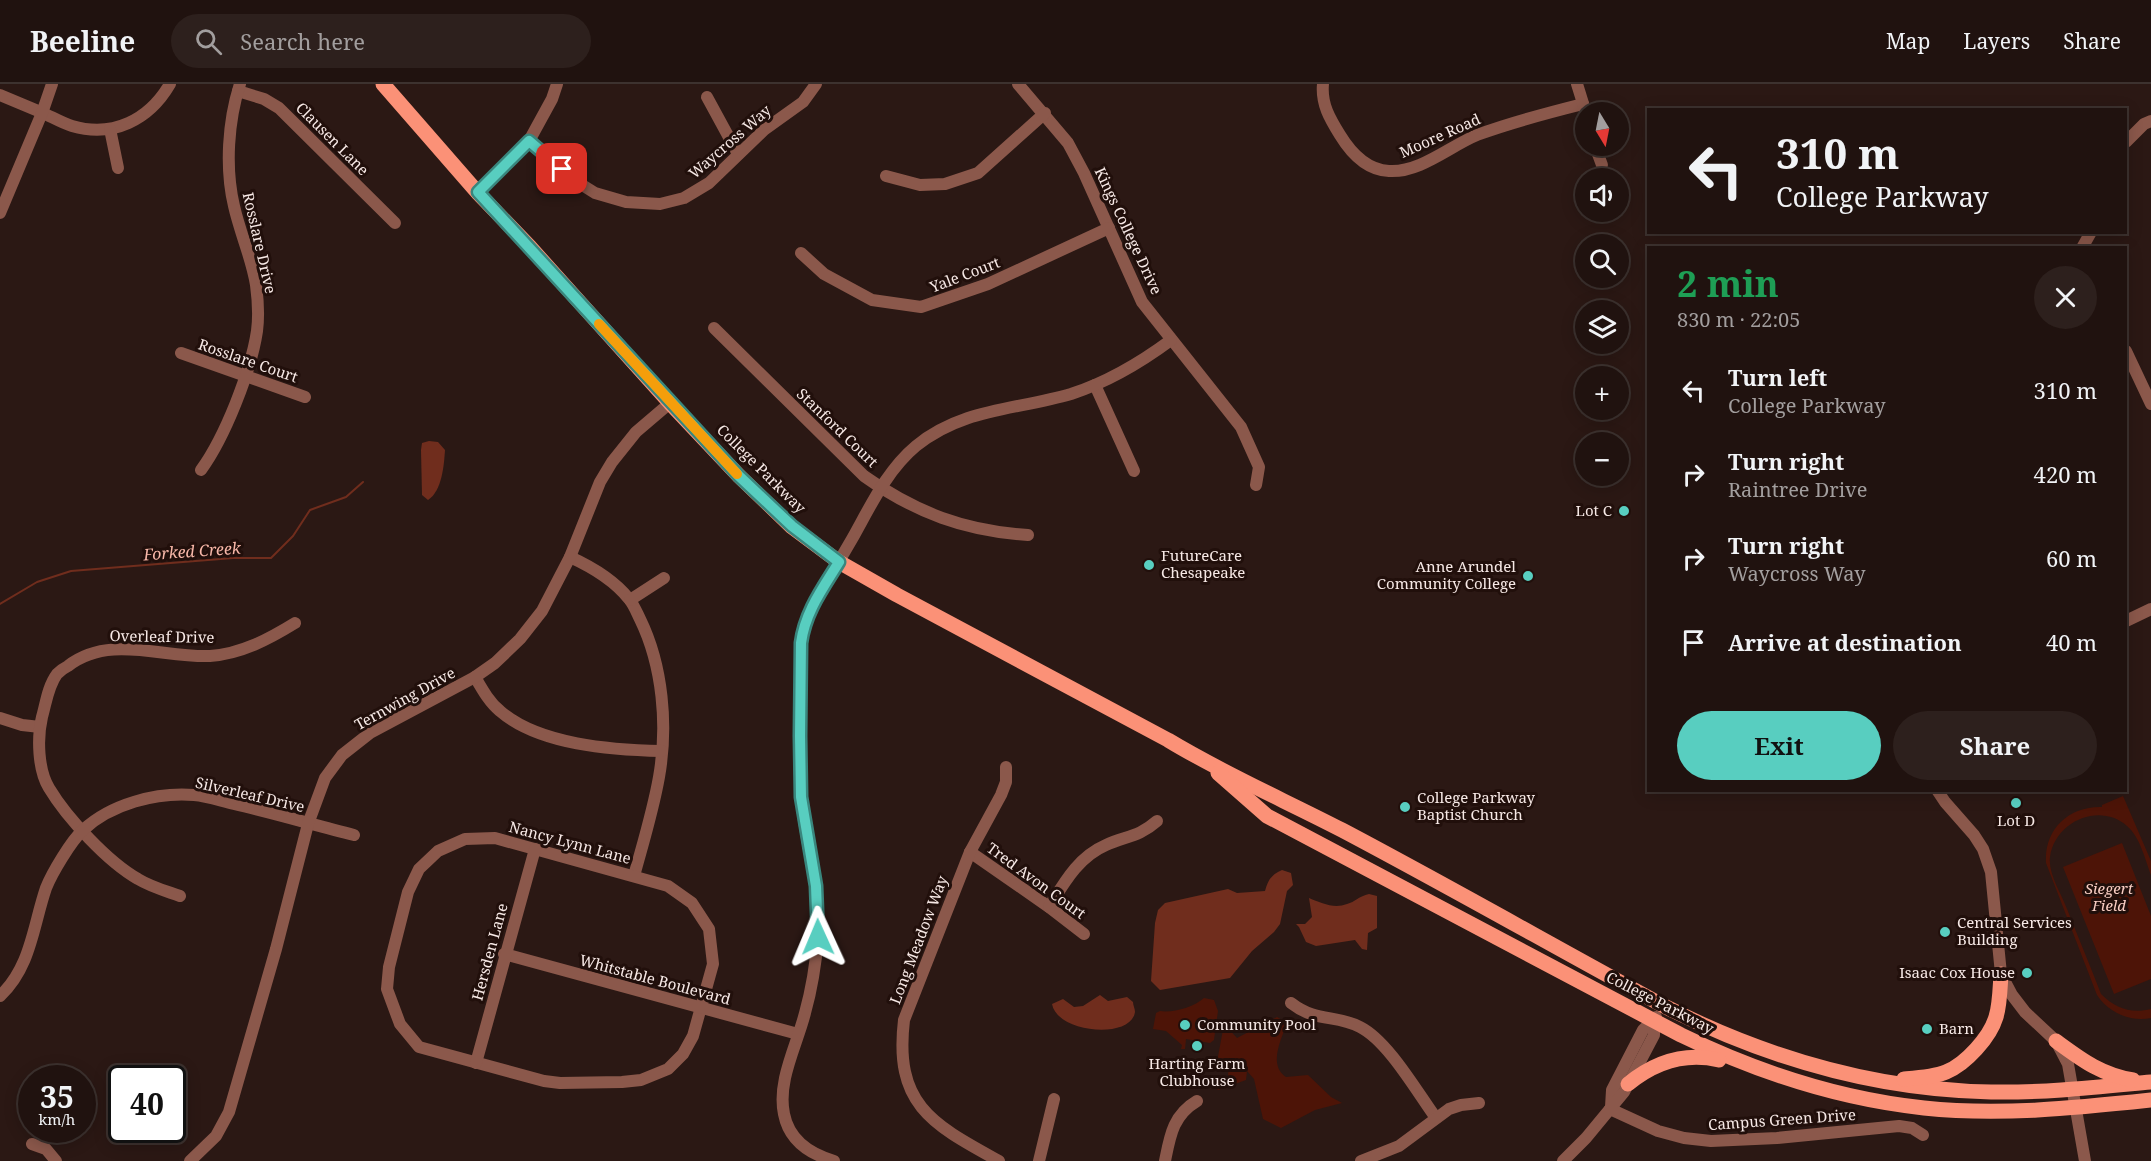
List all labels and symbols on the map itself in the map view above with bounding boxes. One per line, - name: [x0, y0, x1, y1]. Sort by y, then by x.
- street label: Clausen Lane: [292, 97, 374, 179]
- street label: Waycross Way: [684, 100, 775, 183]
- north arrow: [1575, 102, 1629, 156]
- street label: Moore Road: [1396, 108, 1483, 162]
- pin: [536, 143, 587, 194]
- street label: Kings College Drive: [1091, 164, 1167, 298]
- street label: Rosslare Drive: [239, 190, 281, 295]
- street label: Yale Court: [926, 252, 1002, 297]
- street label: Rosslare Court: [196, 334, 301, 386]
- street label: Stanford Court: [793, 383, 883, 471]
- street label: College Parkway: [713, 419, 811, 517]
- place label: Lot C: [1576, 500, 1612, 520]
- marker: Lot C: [1617, 504, 1631, 518]
- water label: Forked Creek: [142, 537, 242, 565]
- place label: FutureCare Chesapeake: [1161, 545, 1245, 582]
- place label: Anne Arundel Community College: [1377, 556, 1516, 593]
- marker: FutureCare Chesapeake: [1142, 558, 1156, 572]
- marker: Anne Arundel Community College: [1521, 569, 1535, 583]
- street label: Overleaf Drive: [109, 625, 215, 647]
- street label: Ternwing Drive: [351, 662, 458, 734]
- street label: Silverleaf Drive: [194, 772, 307, 816]
- place label: College Parkway Baptist Church: [1417, 787, 1536, 824]
- marker: Lot D: [2009, 796, 2023, 810]
- marker: College Parkway Baptist Church: [1398, 800, 1412, 814]
- place label: Lot D: [1997, 810, 2035, 830]
- street label: Nancy Lynn Lane: [507, 816, 633, 868]
- street label: Tred Avon Court: [983, 837, 1090, 923]
- street label: Long Meadow Way: [884, 872, 952, 1007]
- park label: Siegert Field: [2085, 878, 2134, 915]
- street label: Hersden Lane: [466, 901, 512, 1003]
- position arrow: [786, 905, 850, 969]
- place label: Central Services Building: [1957, 912, 2072, 949]
- marker: Central Services Building: [1938, 925, 1952, 939]
- street label: Whitstable Boulevard: [577, 949, 733, 1009]
- place label: Isaac Cox House: [1899, 962, 2015, 982]
- street label: College Parkway: [1603, 966, 1718, 1038]
- marker: Isaac Cox House: [2020, 966, 2034, 980]
- place label: Community Pool: [1197, 1014, 1316, 1034]
- marker: Community Pool: [1178, 1018, 1192, 1032]
- place label: Barn: [1939, 1018, 1974, 1038]
- marker: Barn: [1920, 1022, 1934, 1036]
- marker: Harting Farm Clubhouse: [1190, 1039, 1204, 1053]
- place label: Harting Farm Clubhouse: [1148, 1053, 1246, 1090]
- speed limit sign: 40: [108, 1065, 186, 1143]
- street label: Campus Green Drive: [1707, 1104, 1857, 1134]

